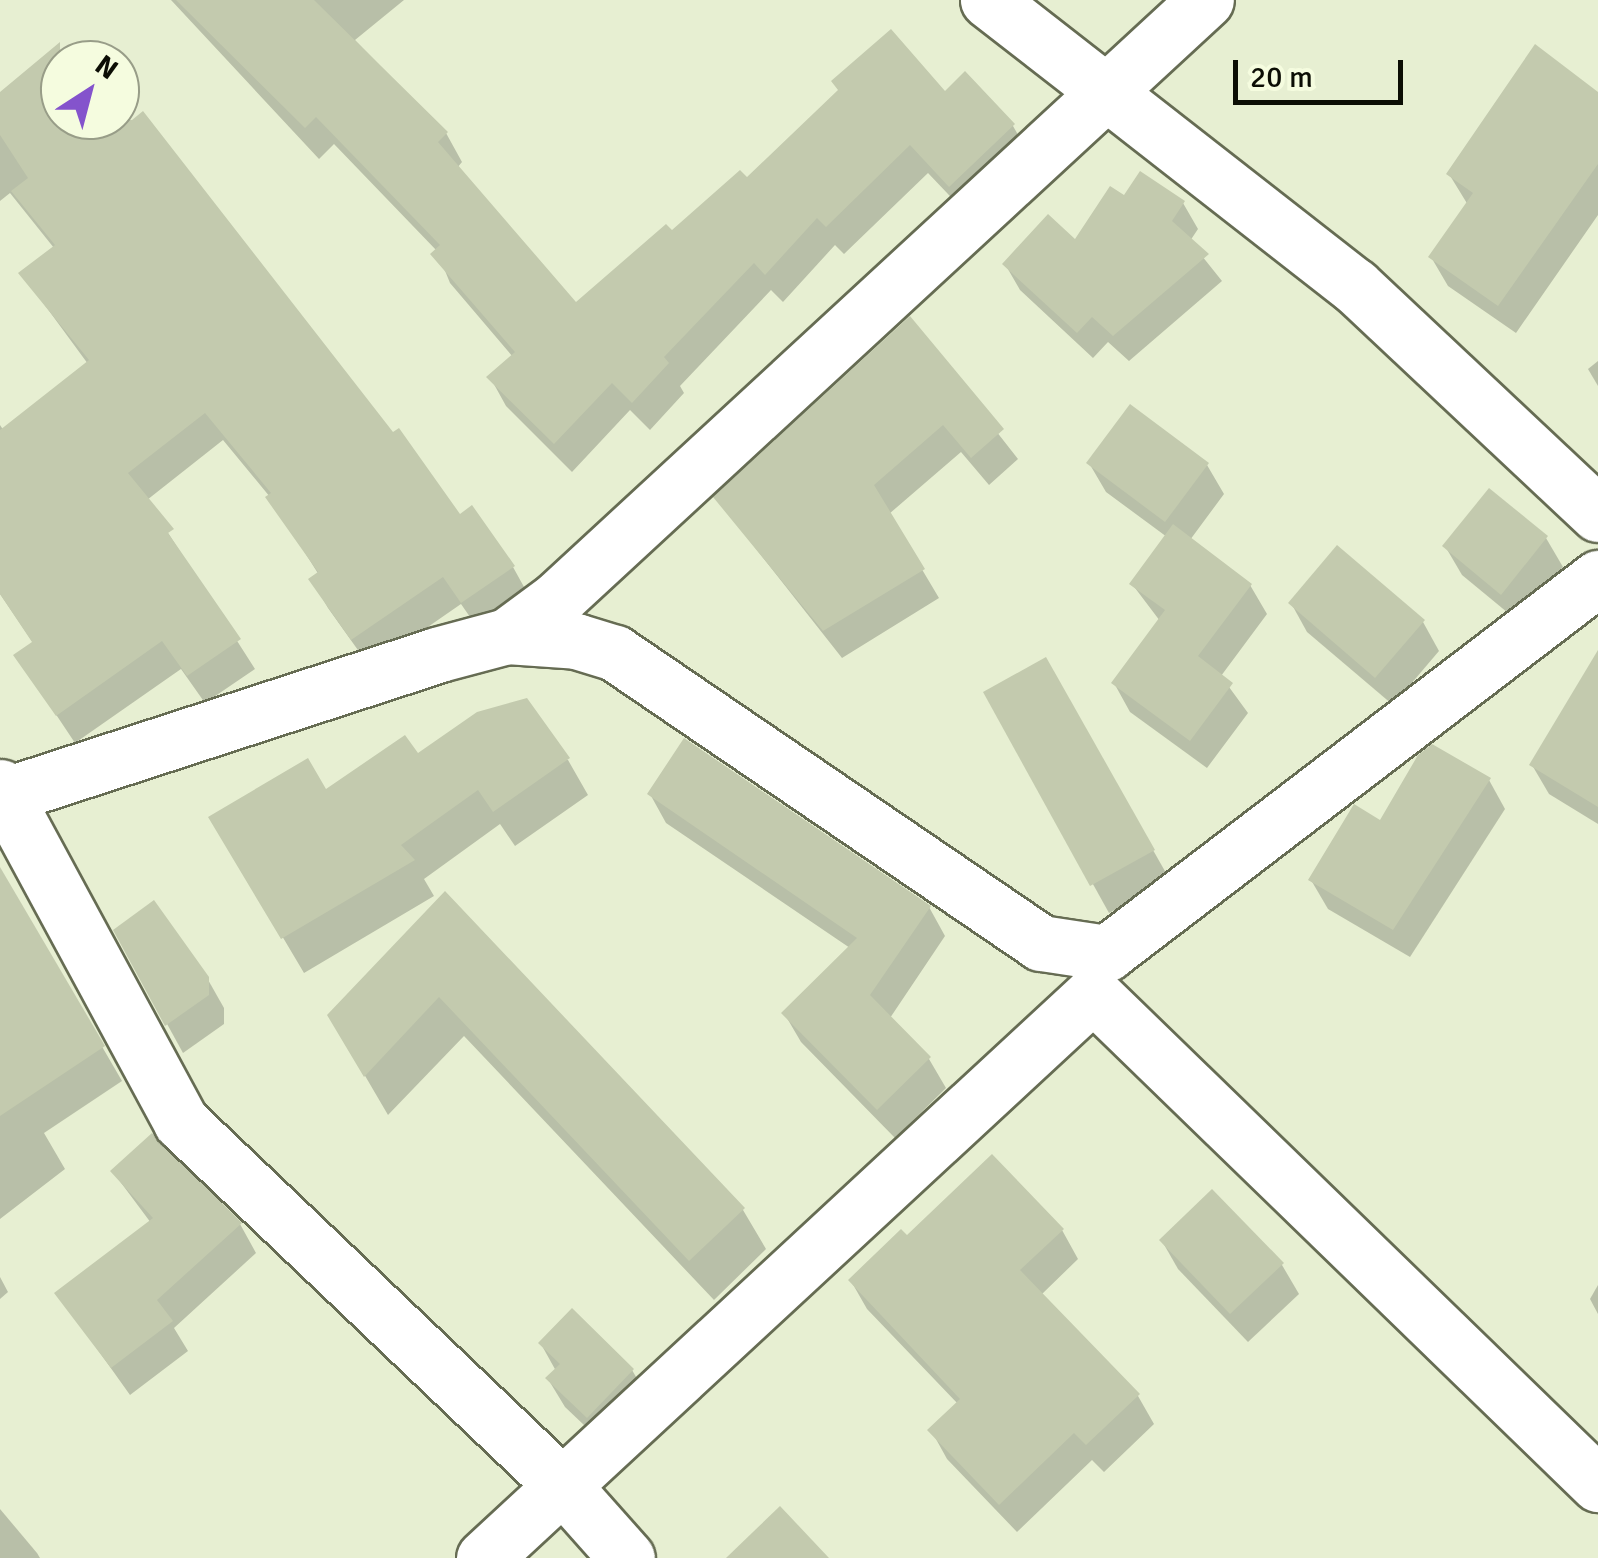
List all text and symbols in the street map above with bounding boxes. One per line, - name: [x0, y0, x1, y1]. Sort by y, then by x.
- north arrow: [40, 40, 140, 140]
- scale bar: [1238, 40, 1408, 102]
- text: N: [89, 48, 124, 87]
- text: 20 m: [1250, 59, 1313, 96]

